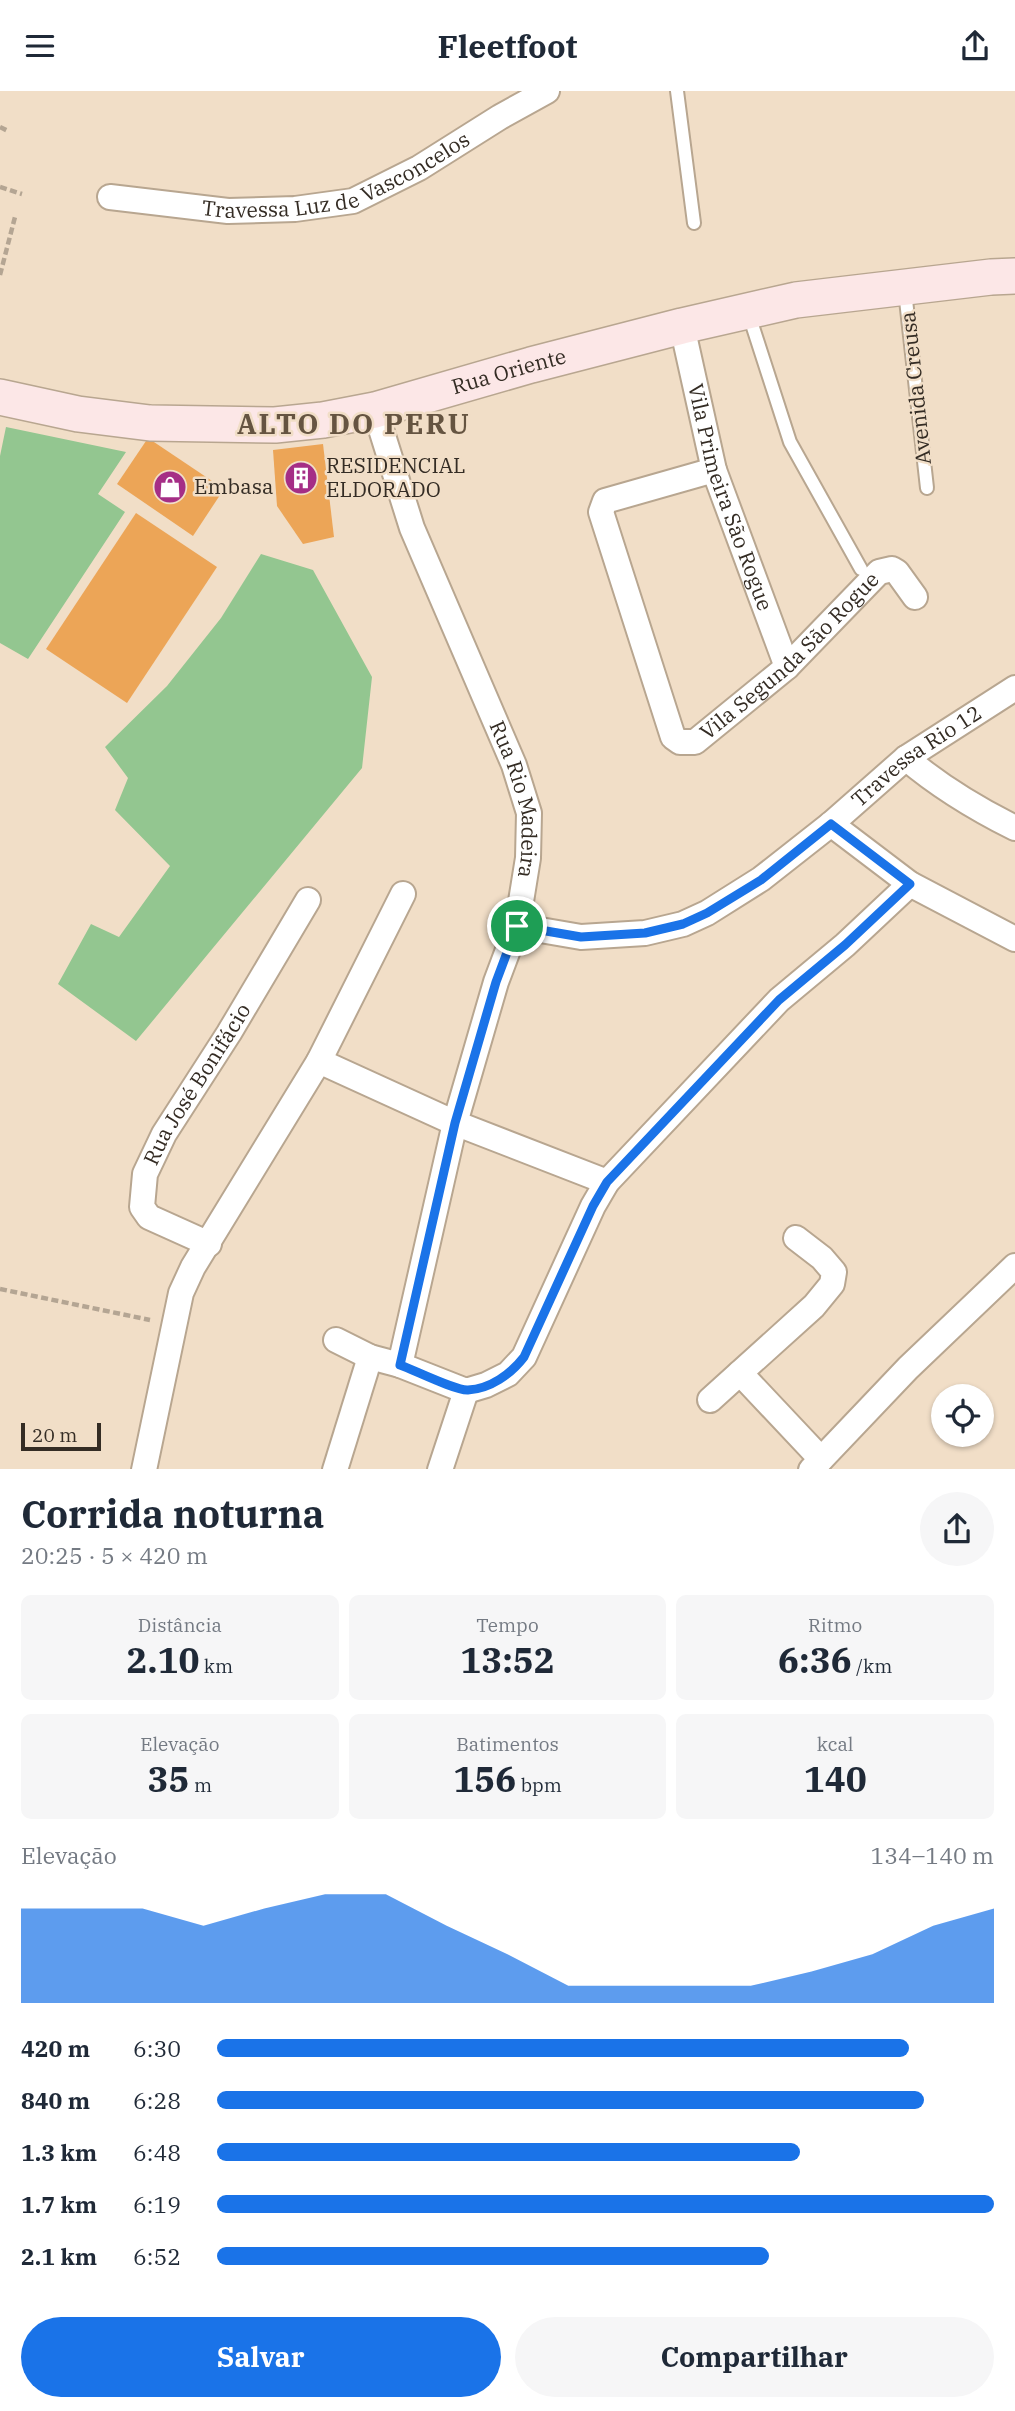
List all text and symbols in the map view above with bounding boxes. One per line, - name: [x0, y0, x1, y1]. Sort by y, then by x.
- text: Fleetfoot: [437, 25, 578, 67]
- icon: menu: [21, 27, 59, 65]
- icon: share: [956, 27, 994, 65]
- street label: Travessa Luz de Vasconcelos: [200, 125, 475, 224]
- street label: Avenida Creusa: [893, 310, 937, 466]
- street label: Rua Oriente: [448, 342, 569, 400]
- street label: Vila Primeira São Rogue: [682, 381, 780, 614]
- district label: ALTO DO PERU: [237, 405, 471, 442]
- place label: RESIDENCIAL ELDORADO: [326, 451, 466, 503]
- building icon: RESIDENCIAL ELDORADO: [282, 459, 320, 497]
- shop icon: Embasa: [151, 468, 189, 506]
- place label: Embasa: [194, 472, 273, 500]
- street label: Vila Segunda São Rogue: [694, 565, 885, 745]
- street label: Travessa Rio 12: [845, 698, 987, 813]
- street label: Rua Rio Madeira: [484, 716, 544, 880]
- pin: [487, 896, 547, 956]
- icon: arrive: [498, 907, 536, 945]
- street label: Rua José Bonifácio: [136, 998, 256, 1169]
- map controls: [931, 1384, 994, 1447]
- button: locate: [931, 1384, 994, 1447]
- scale bar: [21, 1421, 102, 1452]
- text: 20 m: [32, 1423, 77, 1447]
- text: Corrida noturna: [21, 1489, 324, 1538]
- button: share: [920, 1492, 994, 1566]
- text: 20:25 · 5 × 420 m: [21, 1540, 208, 1570]
- text: Distância: [138, 1613, 222, 1637]
- text: Tempo: [476, 1613, 539, 1637]
- text: Ritmo: [808, 1613, 862, 1637]
- text: 2.10: [127, 1637, 199, 1683]
- text: 13:52: [460, 1637, 555, 1683]
- text: 6:36: [778, 1637, 852, 1683]
- text: km: [199, 1654, 233, 1678]
- text: /km: [852, 1654, 892, 1678]
- text: Elevação: [140, 1732, 219, 1756]
- text: Batimentos: [456, 1732, 559, 1756]
- text: kcal: [817, 1732, 853, 1756]
- text: 35: [148, 1756, 190, 1802]
- text: 156: [453, 1756, 516, 1802]
- text: 140: [804, 1756, 867, 1802]
- text: m: [190, 1773, 212, 1797]
- text: bpm: [516, 1773, 562, 1797]
- text: Elevação: [21, 1840, 117, 1870]
- text: 134–140 m: [870, 1840, 994, 1870]
- text: 420 m: [21, 2033, 90, 2063]
- text: 6:30: [133, 2033, 181, 2063]
- text: 840 m: [21, 2085, 90, 2115]
- text: 6:28: [133, 2085, 181, 2115]
- text: 1.3 km: [21, 2137, 97, 2167]
- text: 6:48: [133, 2137, 181, 2167]
- text: 1.7 km: [21, 2189, 97, 2219]
- text: 6:19: [133, 2189, 181, 2219]
- text: 2.1 km: [21, 2241, 97, 2271]
- text: 6:52: [133, 2241, 181, 2271]
- button: Salvar: [21, 2317, 501, 2397]
- button: Compartilhar: [515, 2317, 994, 2397]

